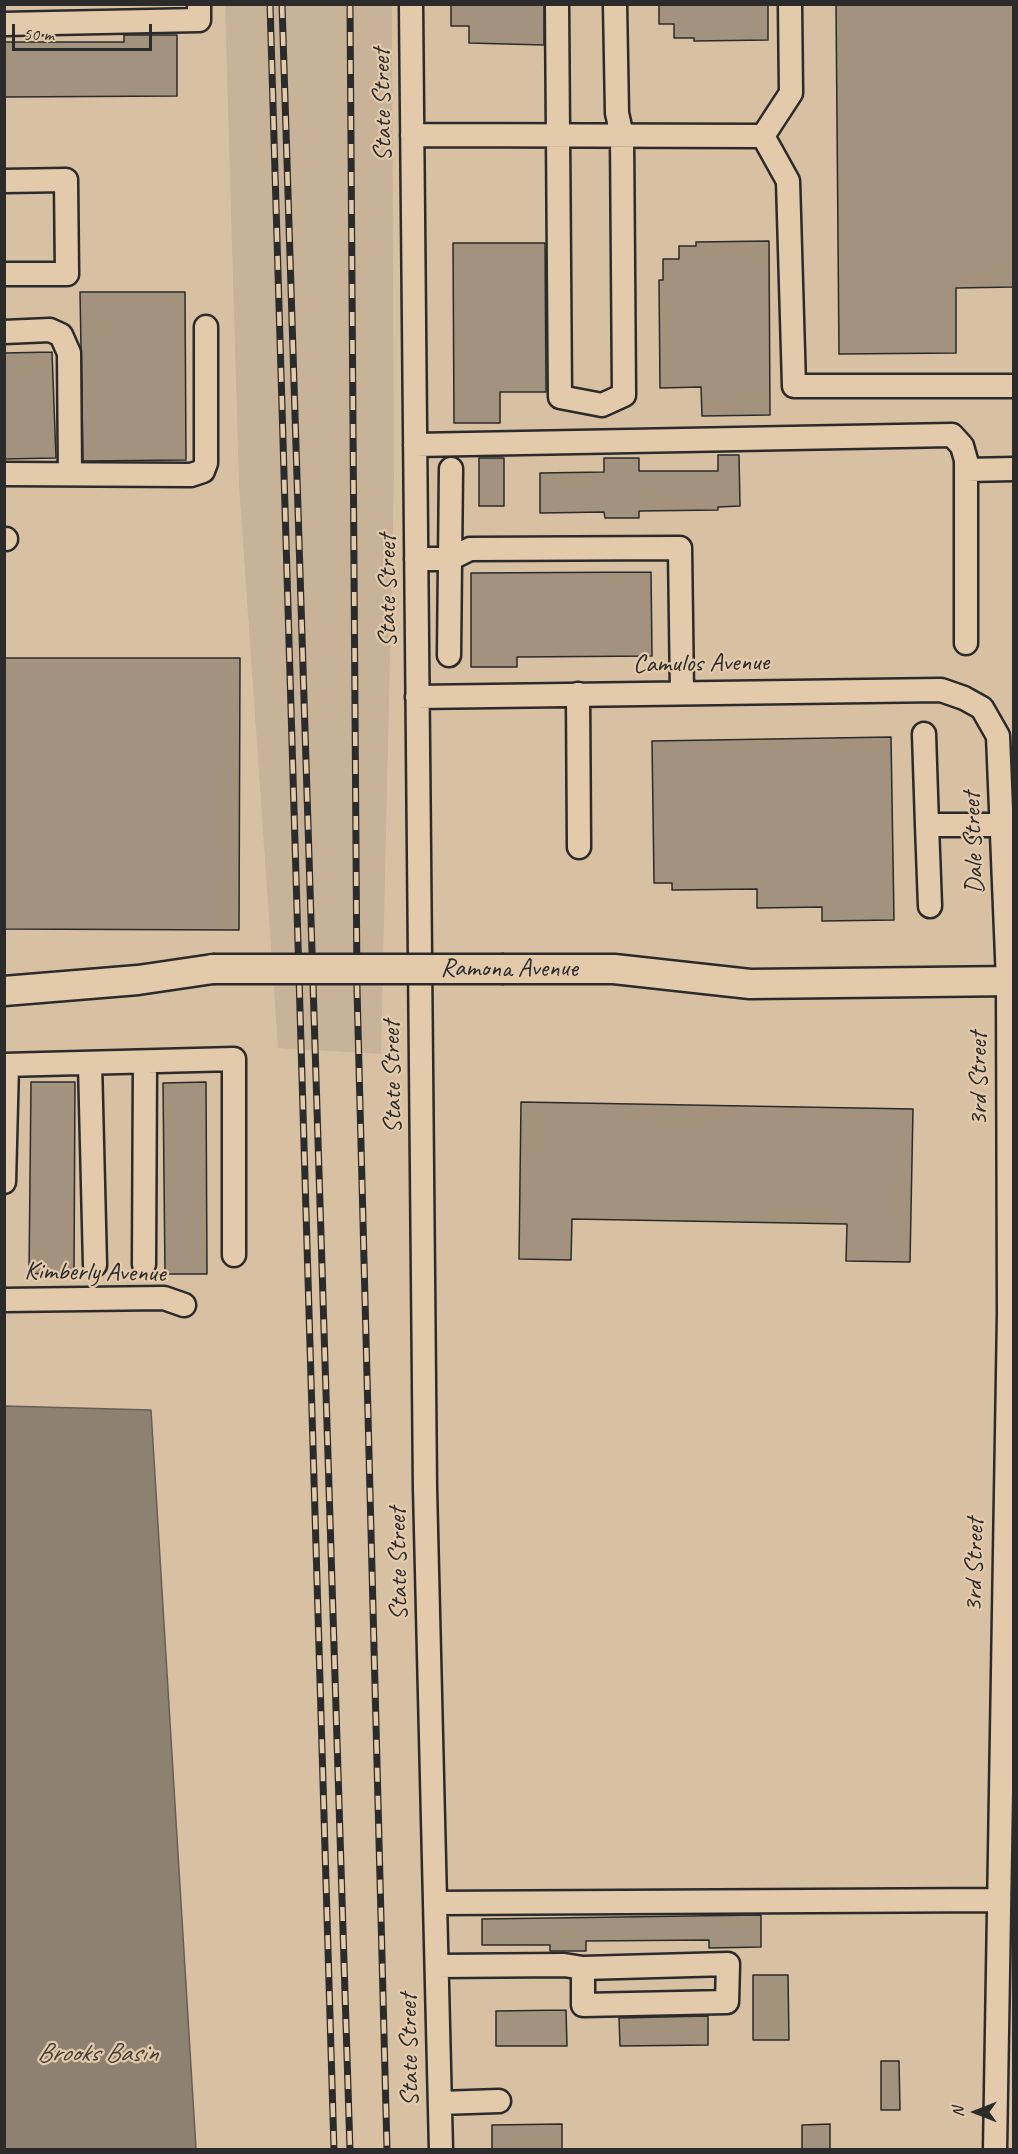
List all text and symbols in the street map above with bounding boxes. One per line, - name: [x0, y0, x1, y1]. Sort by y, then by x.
- scale bar: [15, 12, 154, 50]
- text: 50 m: [23, 23, 54, 45]
- street label: State Street: [366, 48, 400, 162]
- street label: State Street: [372, 534, 404, 648]
- street label: Camulos Avenue: [633, 647, 769, 681]
- street label: Dale Street: [957, 791, 991, 895]
- street label: Ramona Avenue: [440, 953, 578, 985]
- street label: State Street: [376, 1020, 410, 1134]
- street label: 3rd Street: [963, 1032, 995, 1126]
- street label: Kimberly Avenue: [24, 1256, 166, 1290]
- street label: State Street: [382, 1507, 416, 1621]
- street label: 3rd Street: [959, 1518, 991, 1612]
- street label: State Street: [393, 1993, 427, 2107]
- water label: Brooks Basin: [37, 2038, 157, 2070]
- north arrow: [946, 2082, 1006, 2142]
- text: N: [948, 2107, 968, 2117]

